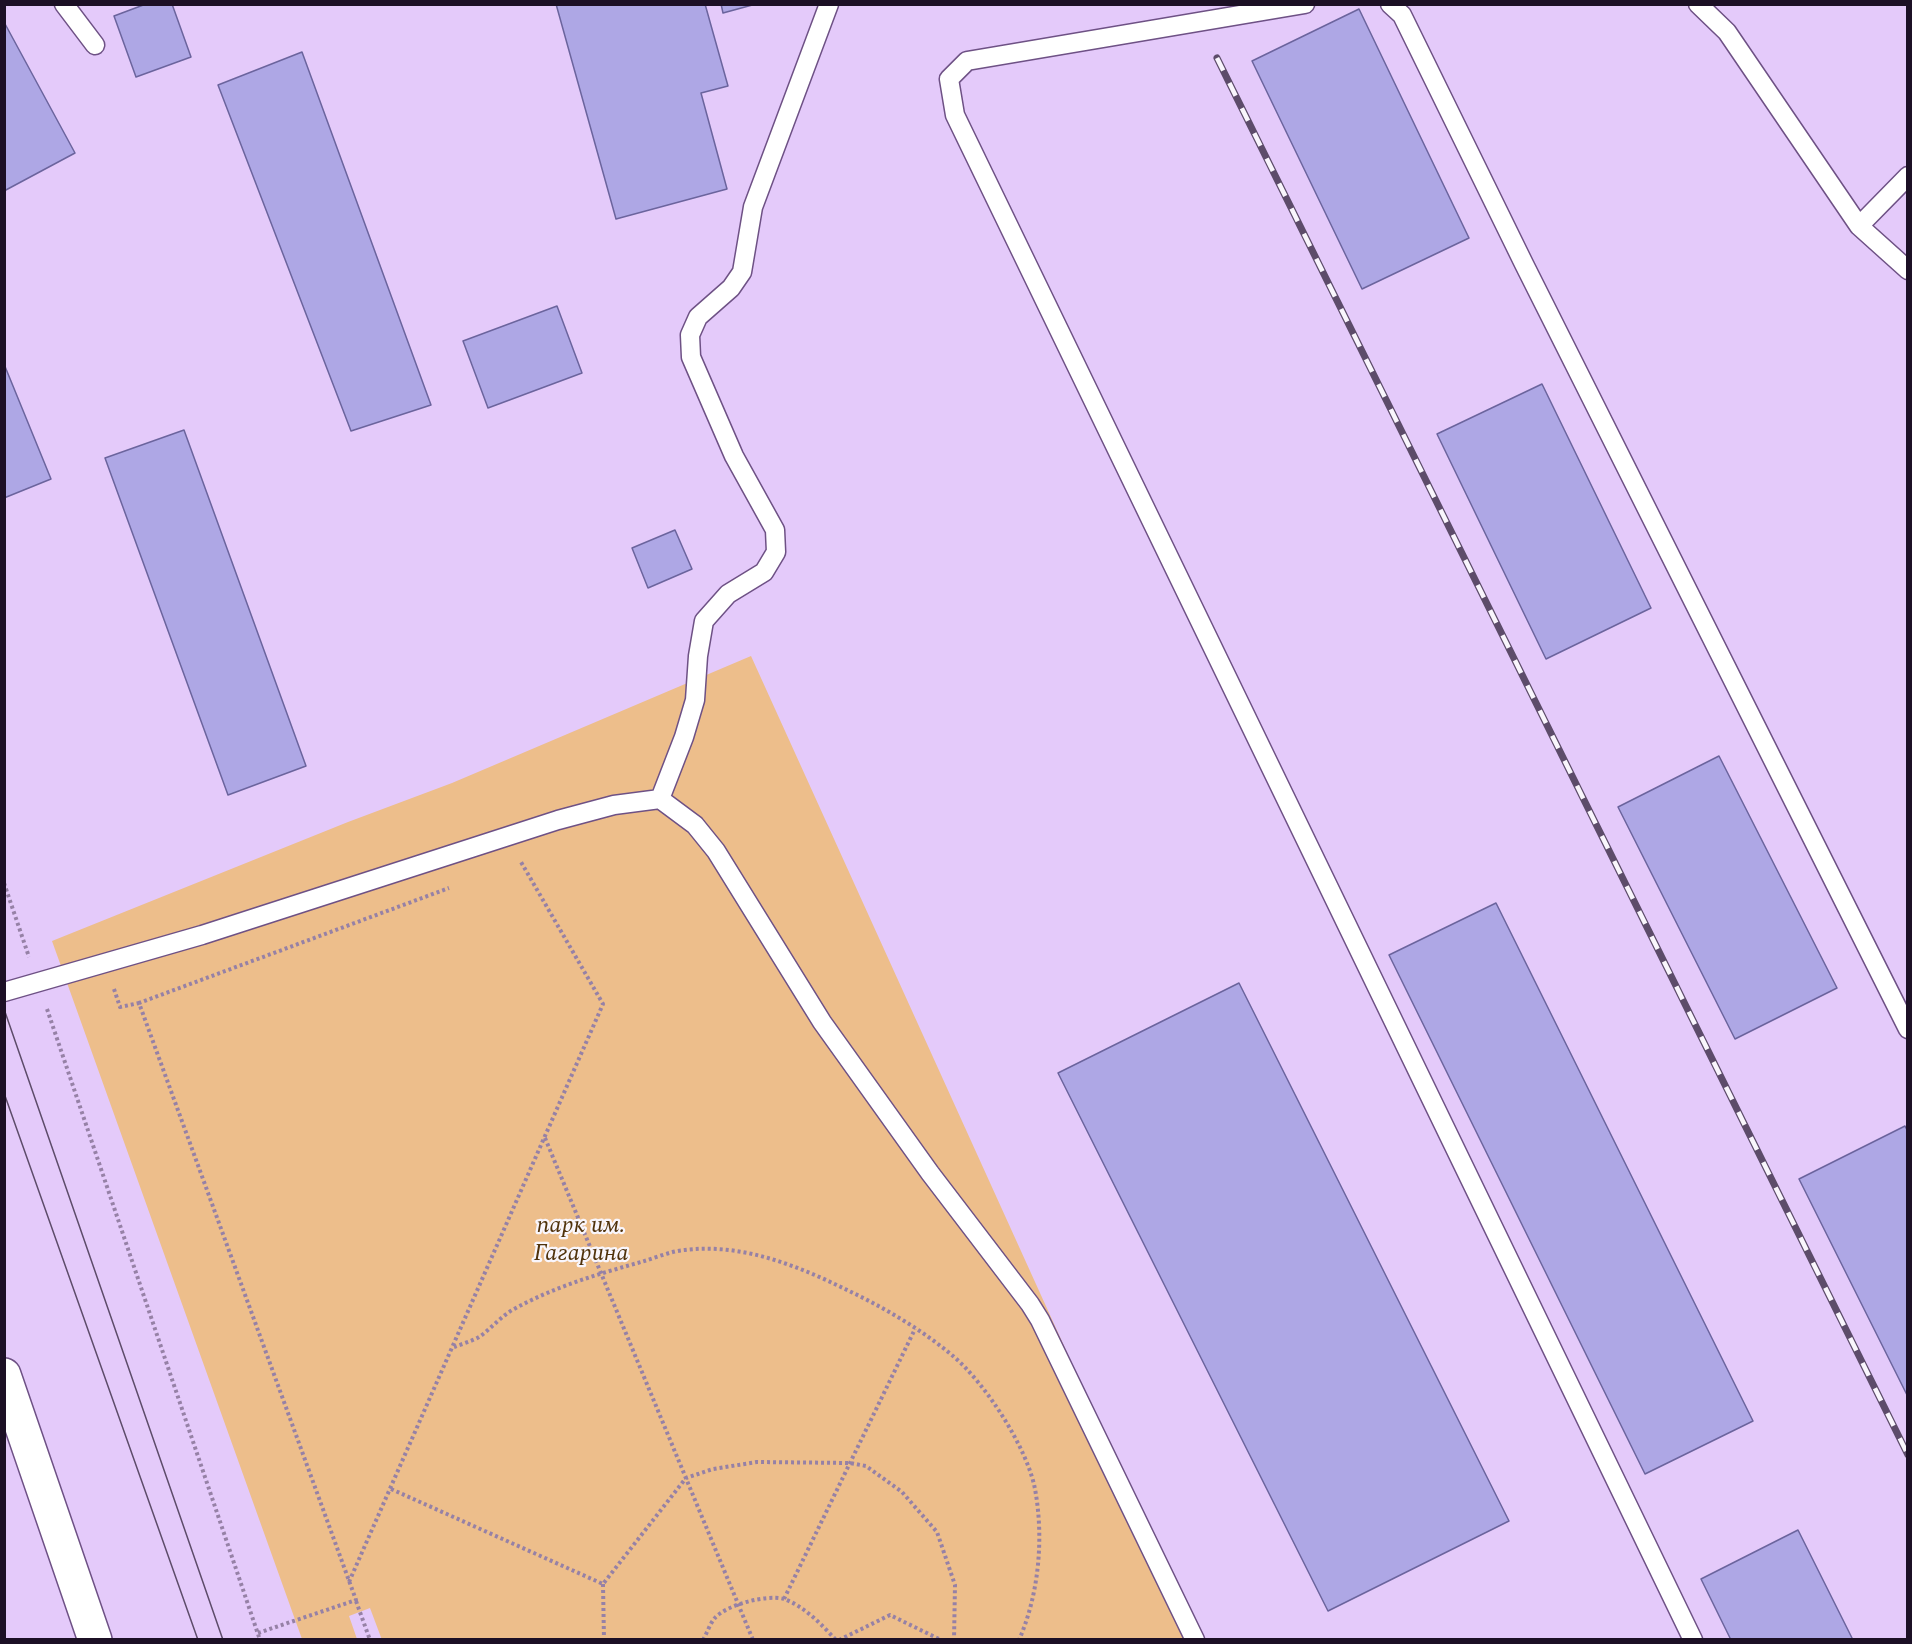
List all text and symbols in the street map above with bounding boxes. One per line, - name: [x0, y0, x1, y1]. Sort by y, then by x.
- park label: парк им. Гагарина: [534, 1213, 628, 1269]

